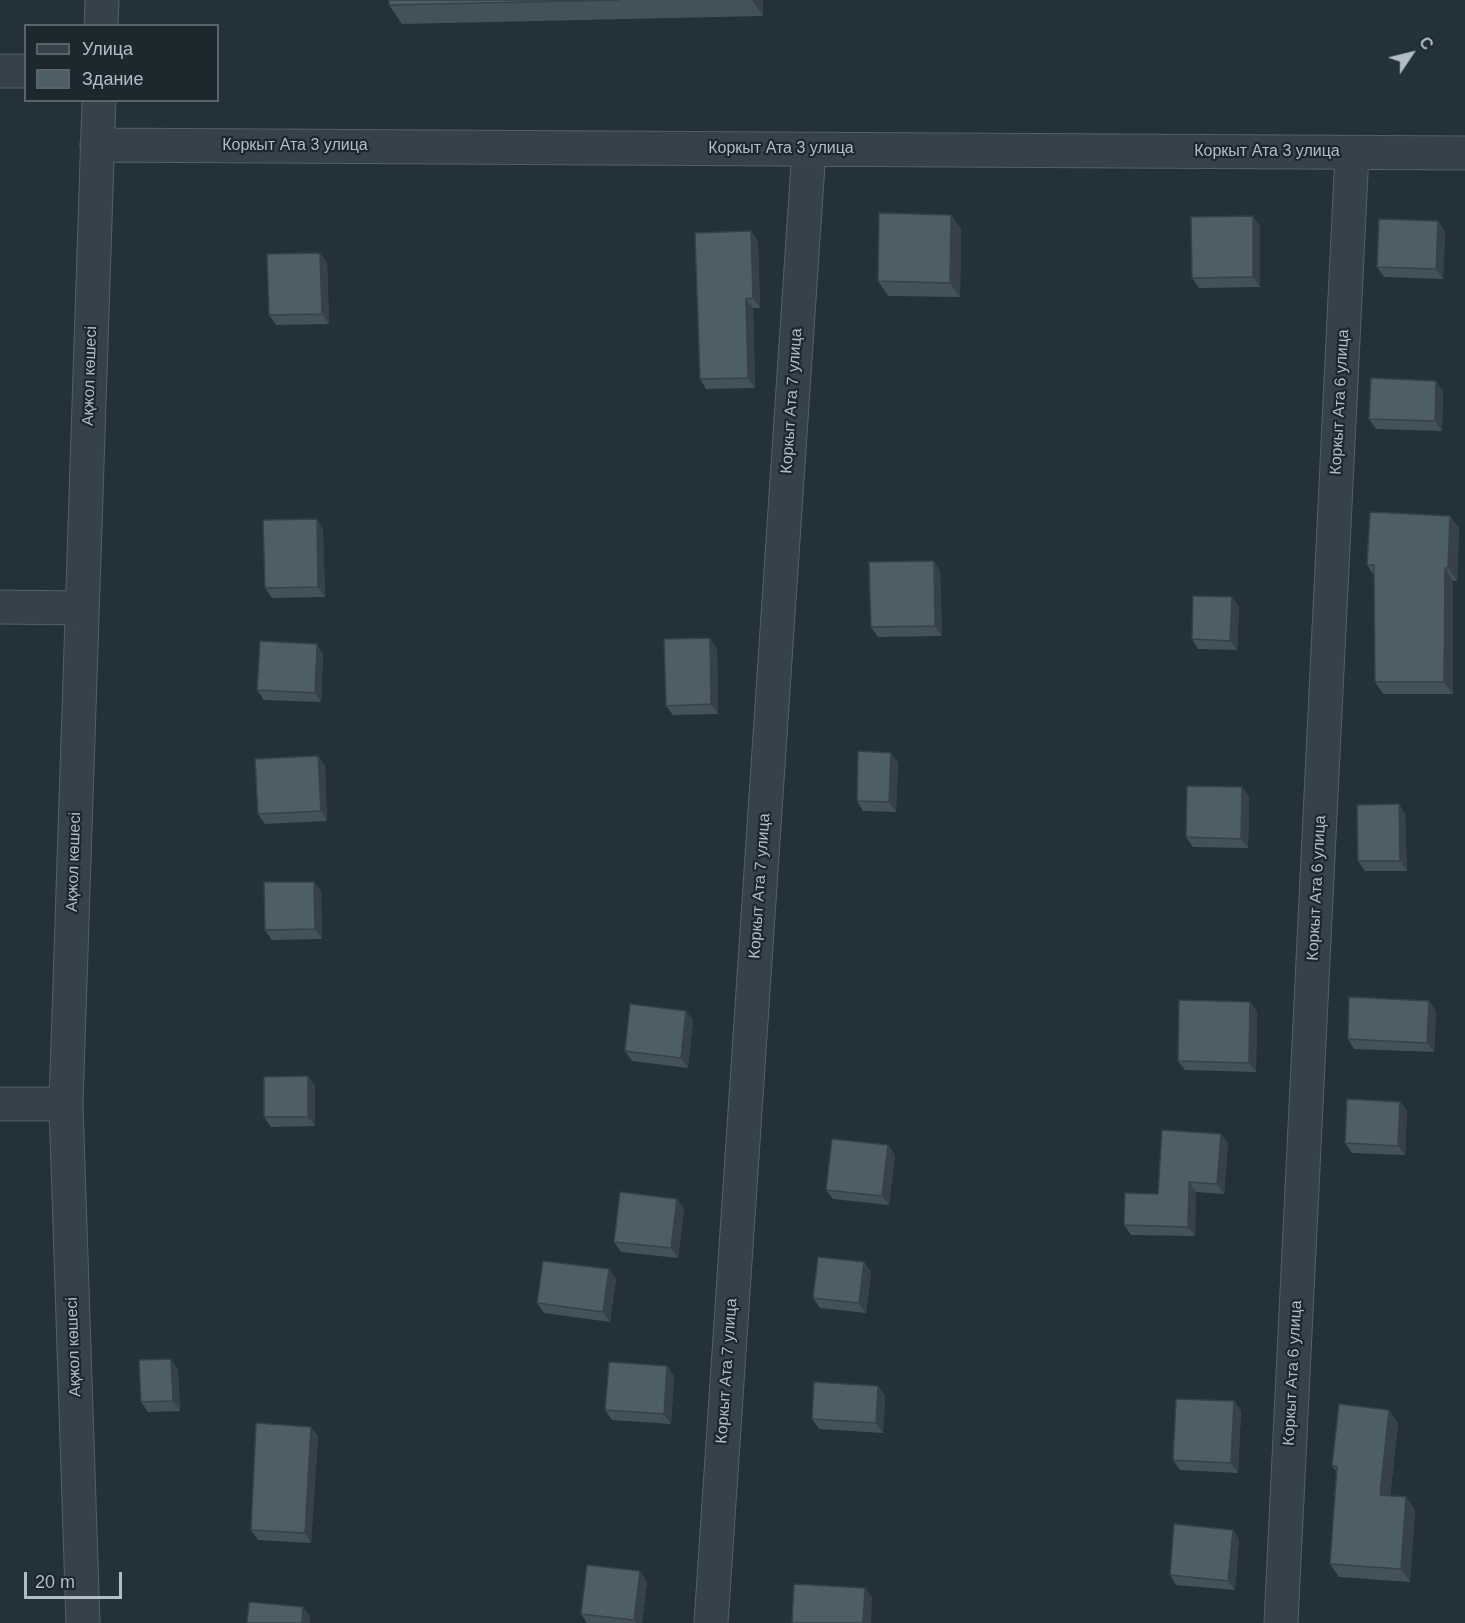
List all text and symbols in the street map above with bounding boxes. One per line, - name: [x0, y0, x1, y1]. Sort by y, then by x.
- legend: [24, 24, 219, 102]
- north arrow: [1381, 24, 1441, 84]
- text: С: [1416, 34, 1436, 53]
- text: Улица: [82, 39, 133, 59]
- text: Здание: [82, 69, 143, 89]
- street label: Коркыт Ата 3 улица: [222, 136, 368, 156]
- street label: Коркыт Ата 3 улица: [708, 139, 854, 159]
- street label: Коркыт Ата 3 улица: [1194, 142, 1340, 162]
- street label: Ақжол көшесі: [79, 326, 101, 426]
- street label: Коркыт Ата 7 улица: [777, 328, 807, 474]
- street label: Коркыт Ата 6 улица: [1327, 329, 1353, 475]
- street label: Ақжол көшесі: [63, 812, 85, 912]
- street label: Коркыт Ата 7 улица: [745, 813, 775, 959]
- street label: Коркыт Ата 6 улица: [1304, 815, 1330, 961]
- street label: Ақжол көшесі: [63, 1297, 85, 1397]
- street label: Коркыт Ата 7 улица: [712, 1298, 742, 1444]
- street label: Коркыт Ата 6 улица: [1280, 1300, 1306, 1446]
- scale bar: [27, 1560, 124, 1598]
- text: 20 m: [35, 1572, 75, 1592]

